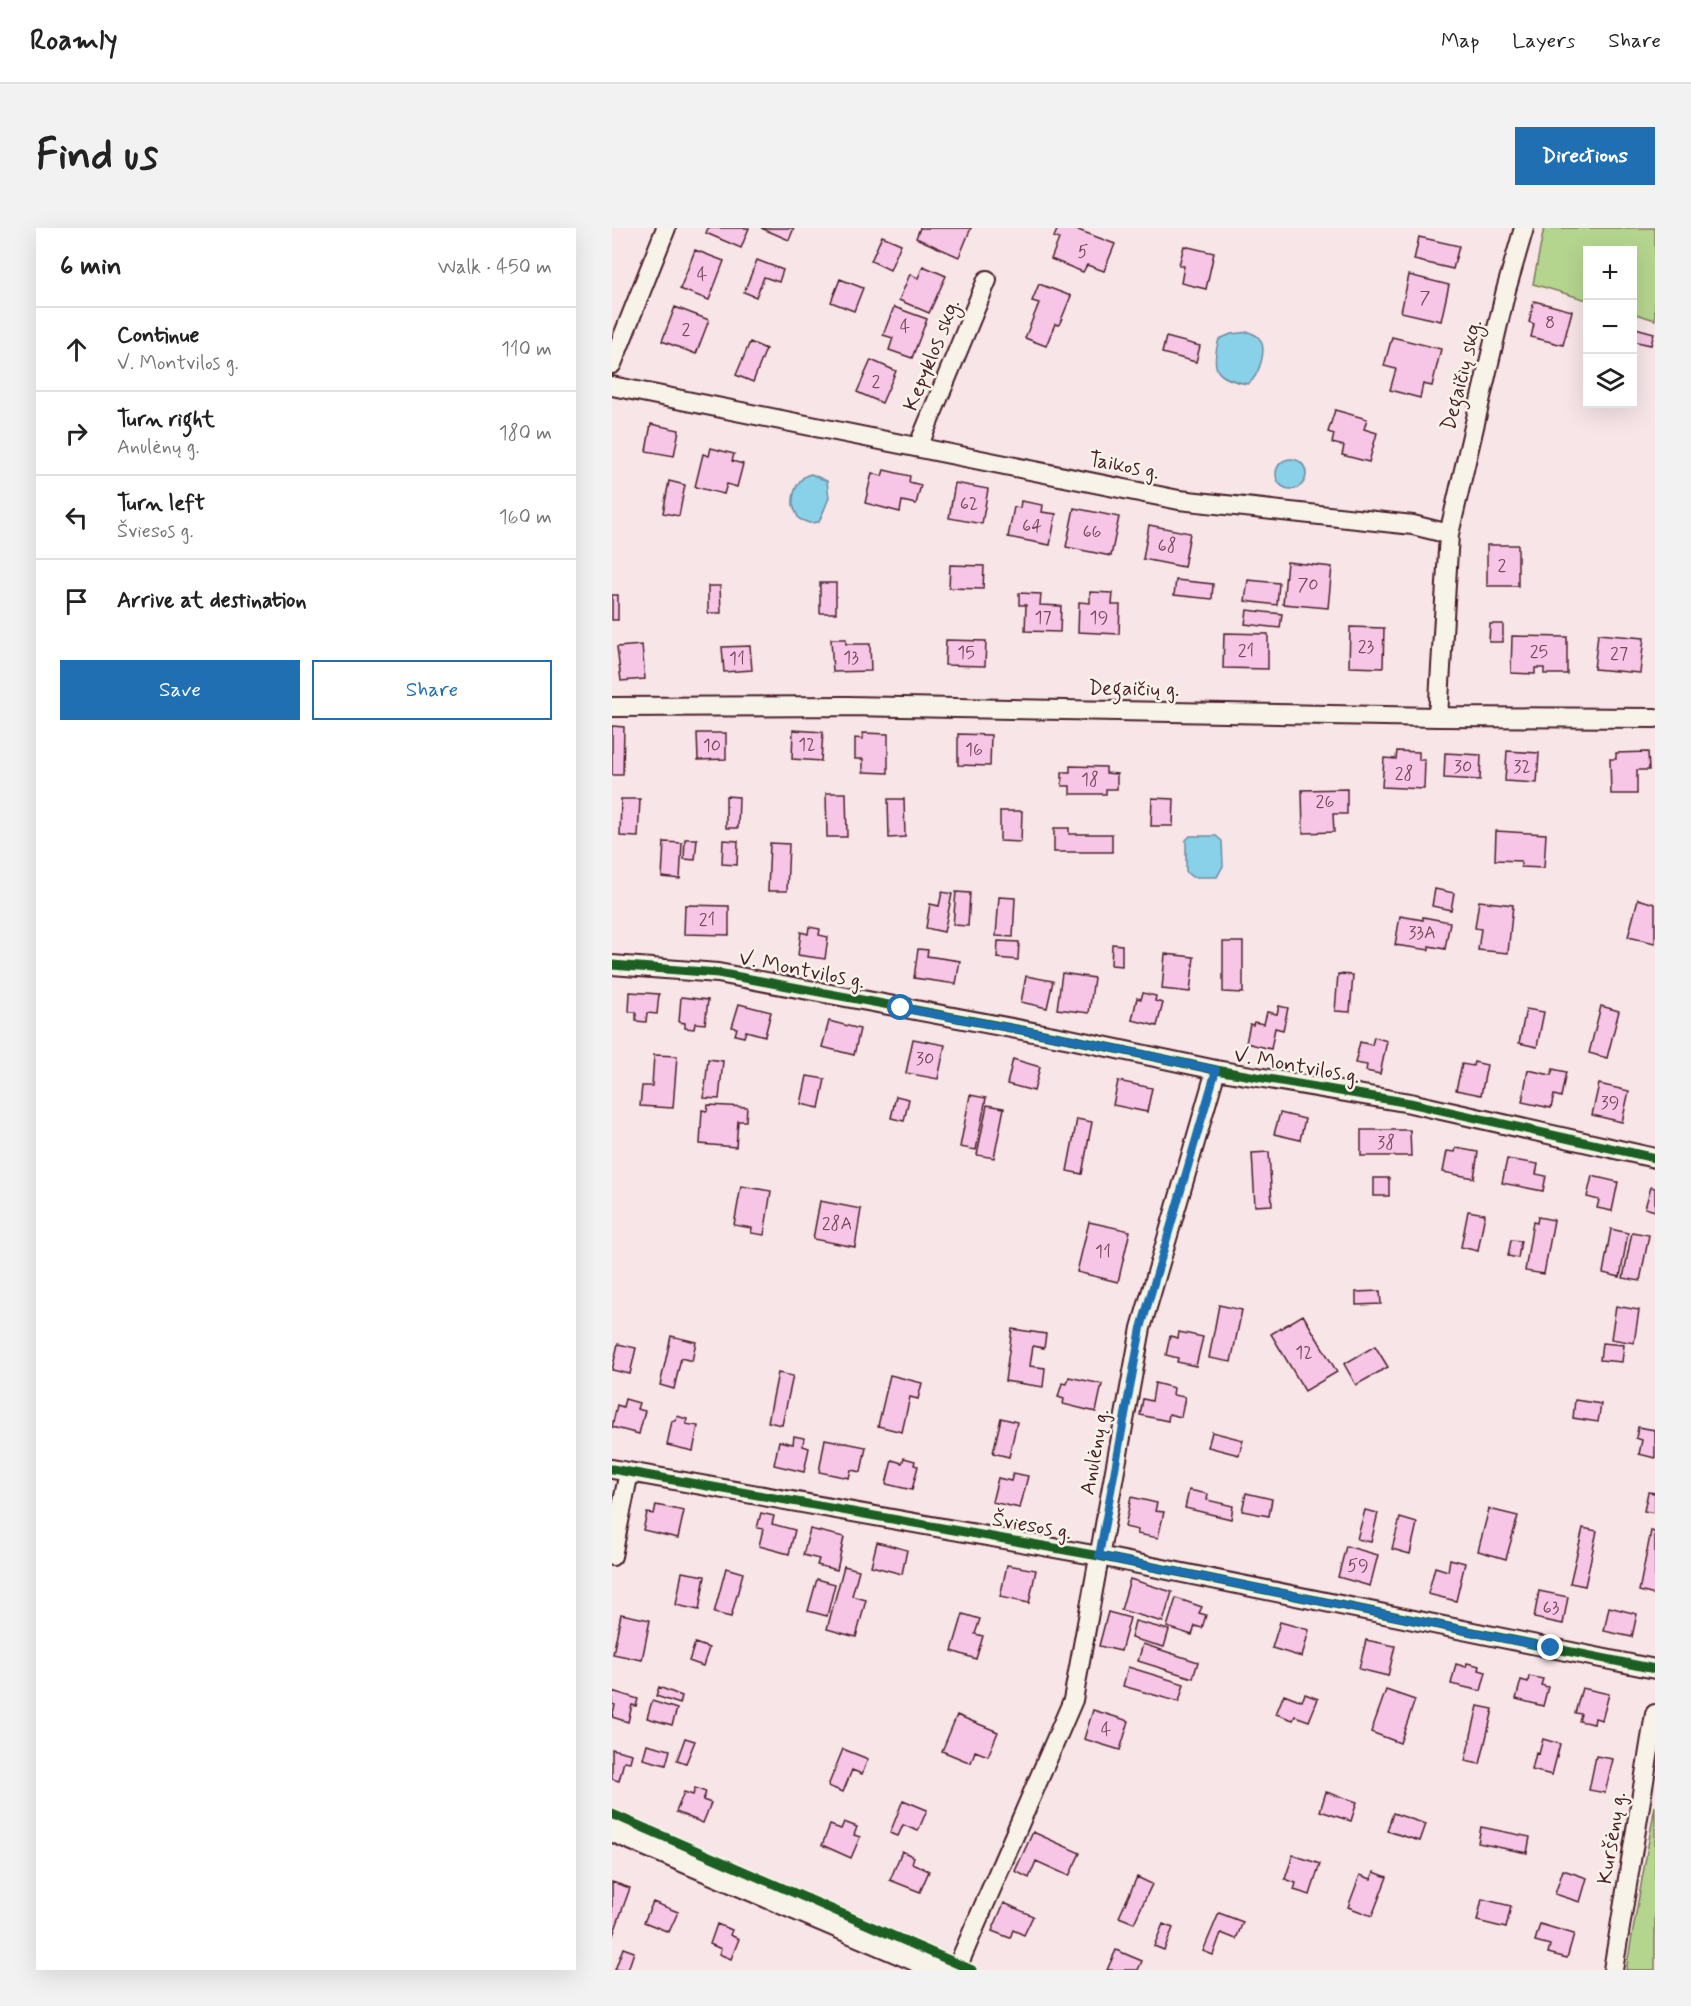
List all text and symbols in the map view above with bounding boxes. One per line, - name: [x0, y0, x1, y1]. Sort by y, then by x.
- text: Roamly: [30, 23, 118, 60]
- text: Map: [1441, 27, 1479, 55]
- text: Layers: [1512, 27, 1575, 55]
- text: Share: [1608, 27, 1661, 55]
- button: Directions: [1515, 127, 1655, 185]
- text: Find us: [36, 129, 158, 184]
- house number: 5: [1078, 240, 1089, 264]
- map controls: [1583, 246, 1637, 408]
- button: +: [1583, 246, 1637, 300]
- text: 6 min: [60, 250, 122, 284]
- text: Walk · 450 m: [438, 254, 552, 281]
- house number: 4: [697, 263, 707, 287]
- house number: 7: [1420, 286, 1431, 310]
- street label: Kepyklos skg.: [897, 295, 968, 416]
- button: −: [1583, 300, 1637, 354]
- house number: 8: [1545, 311, 1555, 335]
- house number: 4: [900, 315, 910, 339]
- street label: Degaičių skg.: [1435, 317, 1491, 434]
- house number: 2: [682, 318, 691, 342]
- text: Continue: [117, 322, 199, 350]
- icon: ahead: [60, 333, 93, 366]
- text: 110 m: [501, 336, 552, 363]
- text: V. Montvilos g.: [117, 350, 239, 377]
- button: layers: [1583, 354, 1637, 408]
- house number: 2: [872, 370, 881, 394]
- text: Turn right: [117, 406, 215, 434]
- icon: right: [60, 417, 93, 450]
- text: 180 m: [499, 420, 552, 447]
- text: Anulėnų g.: [117, 434, 200, 461]
- street label: Taikos g.: [1086, 445, 1162, 487]
- text: Turn left: [117, 490, 205, 518]
- house number: 62: [960, 492, 978, 516]
- icon: left: [60, 501, 93, 534]
- text: 160 m: [499, 504, 552, 531]
- house number: 64: [1022, 514, 1042, 538]
- text: Šviesos g.: [117, 518, 194, 545]
- house number: 66: [1082, 520, 1102, 544]
- house number: 68: [1157, 534, 1177, 558]
- house number: 2: [1498, 554, 1507, 578]
- house number: 70: [1297, 573, 1319, 597]
- icon: arrive: [60, 585, 93, 618]
- text: Arrive at destination: [117, 587, 307, 615]
- house number: 17: [1034, 606, 1052, 630]
- house number: 19: [1090, 606, 1108, 630]
- house number: 23: [1358, 635, 1375, 659]
- house number: 21: [1238, 639, 1254, 663]
- house number: 25: [1530, 640, 1548, 664]
- house number: 15: [957, 641, 975, 665]
- house number: 27: [1610, 642, 1628, 666]
- house number: 13: [843, 646, 859, 670]
- house number: 11: [729, 647, 745, 671]
- button: Save: [60, 660, 300, 720]
- button: Share: [312, 660, 552, 720]
- street label: Degaičių g.: [1088, 674, 1180, 706]
- house number: 12: [798, 733, 816, 757]
- house number: 10: [703, 734, 721, 758]
- house number: 16: [965, 738, 983, 762]
- house number: 30: [1454, 755, 1472, 779]
- house number: 32: [1513, 755, 1531, 779]
- house number: 28: [1395, 762, 1413, 786]
- house number: 18: [1081, 768, 1099, 792]
- house number: 26: [1316, 790, 1334, 814]
- house number: 21: [699, 908, 715, 932]
- house number: 33A: [1408, 921, 1436, 945]
- street label: V. Montvilos g.: [737, 944, 867, 996]
- route start: [887, 994, 913, 1020]
- street label: V. Montvilos g.: [1232, 1041, 1362, 1091]
- house number: 30: [916, 1047, 934, 1071]
- house number: 39: [1601, 1091, 1619, 1115]
- house number: 38: [1377, 1131, 1395, 1155]
- house number: 28A: [822, 1212, 852, 1236]
- house number: 11: [1095, 1240, 1111, 1264]
- house number: 12: [1295, 1341, 1313, 1365]
- street label: Anulėnų g.: [1074, 1407, 1116, 1497]
- street label: Šviesos g.: [990, 1505, 1074, 1547]
- house number: 59: [1347, 1554, 1369, 1578]
- house number: 63: [1543, 1596, 1560, 1620]
- route end: [1537, 1634, 1563, 1660]
- house number: 4: [1101, 1718, 1111, 1742]
- street label: Kuršėnų g.: [1591, 1790, 1633, 1886]

